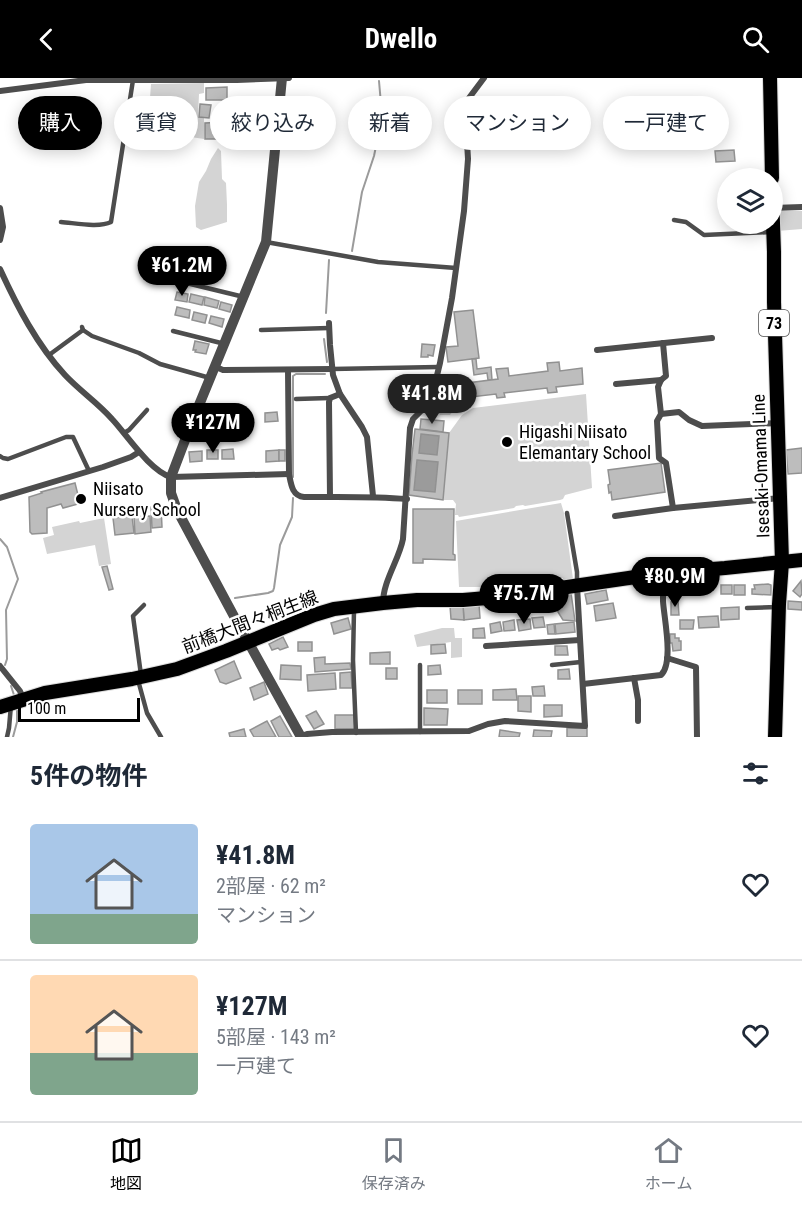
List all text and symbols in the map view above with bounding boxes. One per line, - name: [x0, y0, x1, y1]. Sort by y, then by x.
- icon: back: [30, 23, 63, 56]
- text: Dwello: [365, 23, 437, 55]
- icon: search: [739, 23, 772, 56]
- chip: 購入: [18, 96, 102, 150]
- chip: 賃貸: [114, 96, 198, 150]
- chip: 絞り込み: [210, 96, 336, 150]
- chip: 新着: [348, 96, 432, 150]
- chip: マンション: [444, 96, 591, 150]
- chip: 一戸建て: [603, 96, 729, 150]
- map controls: [717, 168, 783, 234]
- button: layers: [717, 168, 783, 234]
- pin: ¥61.2M: [133, 246, 231, 297]
- text: ¥61.2M: [152, 253, 212, 277]
- road number: 73: [759, 310, 789, 336]
- pin: ¥41.8M: [383, 374, 481, 425]
- text: ¥41.8M: [402, 381, 462, 405]
- street label: Isesaki-Omama Line: [747, 394, 774, 538]
- pin: ¥127M: [171, 403, 255, 454]
- text: ¥127M: [186, 410, 241, 434]
- place label: Higashi Niisato Elemantary School: [519, 421, 651, 463]
- marker: Higashi Niisato Elemantary School: [500, 435, 514, 449]
- place label: Niisato Nursery School: [93, 478, 201, 520]
- marker: Niisato Nursery School: [74, 492, 88, 506]
- pin: ¥80.9M: [626, 557, 724, 608]
- text: ¥80.9M: [645, 564, 705, 588]
- pin: ¥75.7M: [475, 574, 573, 625]
- text: ¥75.7M: [494, 581, 554, 605]
- street label: 前橋大間々桐生線: [179, 586, 321, 657]
- scale bar: [18, 695, 140, 722]
- text: 100 m: [27, 699, 66, 718]
- icon: filters: [739, 757, 772, 790]
- text: 5件の物件: [30, 761, 147, 791]
- text: ¥41.8M: [216, 840, 295, 870]
- icon: home: [78, 848, 150, 920]
- icon: heart: [739, 868, 772, 901]
- text: 2部屋 · 62 m²: [216, 874, 326, 898]
- text: マンション: [216, 903, 316, 927]
- text: ¥127M: [216, 991, 288, 1021]
- icon: home: [78, 999, 150, 1071]
- icon: heart: [739, 1019, 772, 1052]
- text: 5部屋 · 143 m²: [216, 1025, 336, 1049]
- text: 一戸建て: [216, 1054, 296, 1078]
- tab: 地図: [110, 1134, 143, 1194]
- tab: 保存済み: [362, 1134, 426, 1194]
- tab: ホーム: [645, 1134, 692, 1194]

